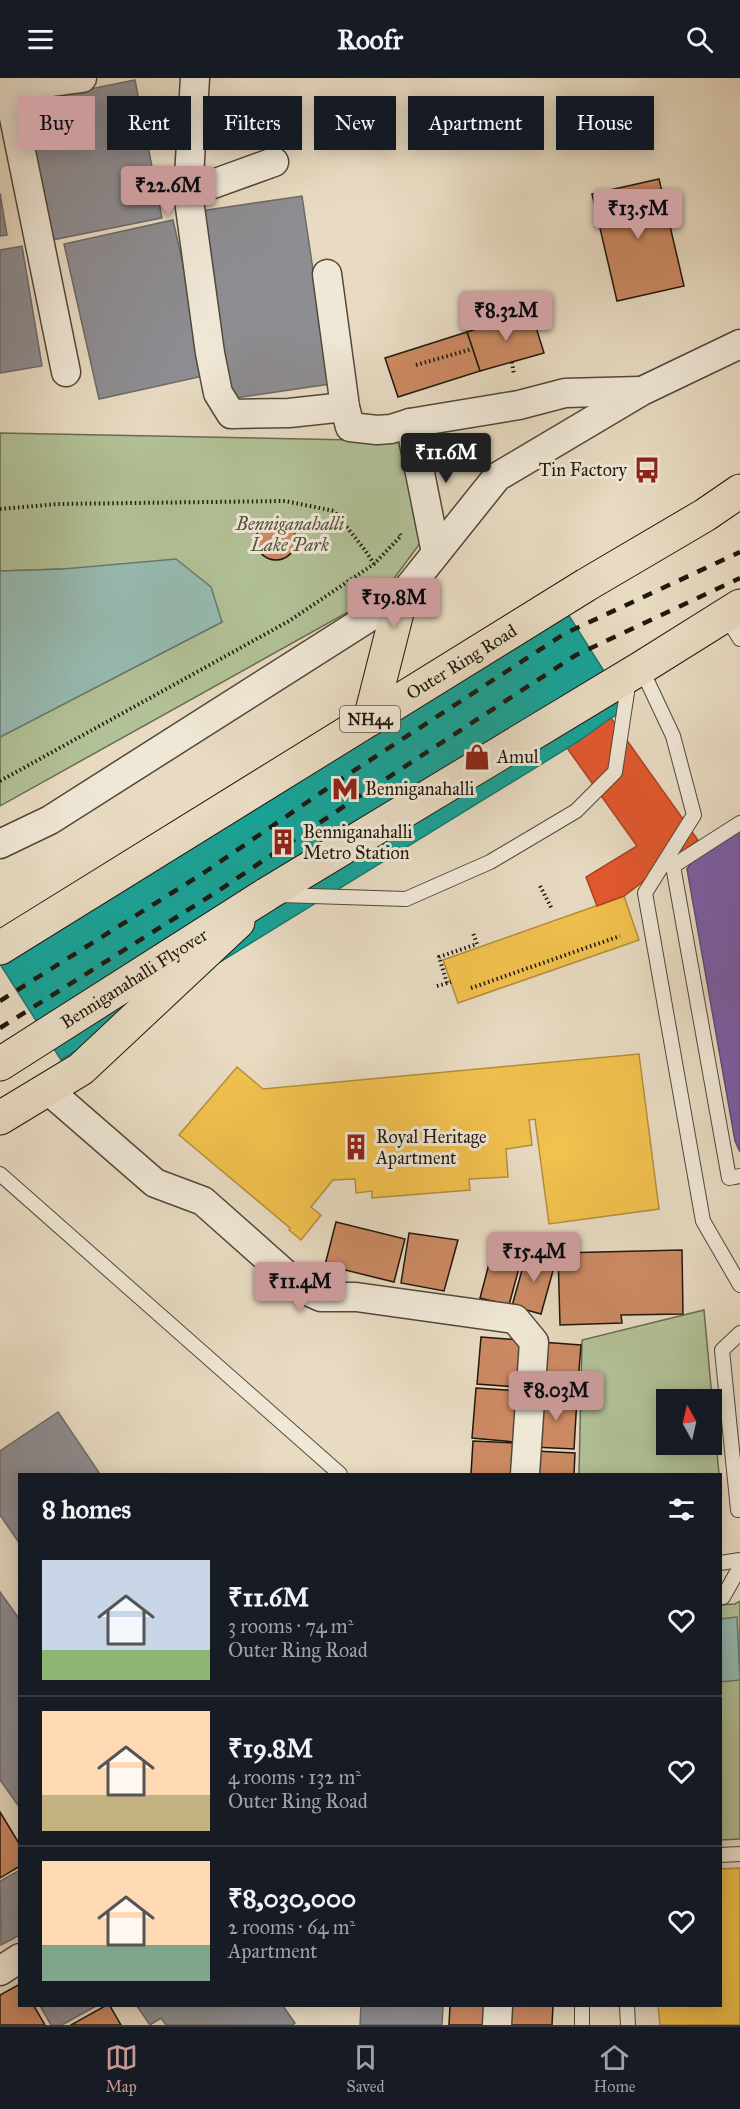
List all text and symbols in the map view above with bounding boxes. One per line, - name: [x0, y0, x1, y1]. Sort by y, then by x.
- icon: menu: [24, 23, 57, 56]
- text: Roofr: [337, 23, 403, 56]
- icon: search: [683, 23, 716, 56]
- chip: Buy: [18, 96, 95, 150]
- chip: Rent: [107, 96, 191, 150]
- chip: Filters: [203, 96, 302, 150]
- chip: New: [314, 96, 396, 150]
- chip: Apartment: [408, 96, 544, 150]
- chip: House: [556, 96, 654, 150]
- pin: ₹22.6M: [119, 166, 217, 217]
- text: ₹22.6M: [135, 173, 201, 197]
- pin: ₹13.5M: [589, 189, 687, 240]
- text: ₹13.5M: [607, 196, 669, 220]
- pin: ₹8.32M: [457, 291, 555, 342]
- text: ₹8.32M: [474, 298, 538, 322]
- pin: ₹11.6M: [397, 433, 495, 484]
- text: ₹11.6M: [415, 440, 477, 464]
- bus stop icon: Tin Factory: [632, 455, 662, 485]
- place label: Tin Factory: [539, 459, 628, 481]
- park label: Benniganahalli Lake Park: [235, 513, 344, 556]
- pin: ₹19.8M: [345, 578, 443, 629]
- text: ₹19.8M: [361, 585, 427, 609]
- street label: Outer Ring Road: [402, 620, 521, 705]
- road number: NH44: [340, 706, 400, 732]
- shop icon: Amul: [462, 742, 492, 772]
- place label: Amul: [496, 746, 539, 768]
- metro station icon: Benniganahalli: [330, 774, 360, 804]
- place label: Benniganahalli: [365, 778, 475, 801]
- place label: Benniganahalli Metro Station: [303, 821, 413, 864]
- building icon: Benniganahalli Metro Station: [268, 827, 298, 857]
- street label: Benniganahalli Flyover: [57, 924, 212, 1033]
- place label: Royal Heritage Apartment: [375, 1126, 487, 1169]
- building icon: Royal Heritage Apartment: [341, 1132, 371, 1162]
- pin: ₹15.4M: [485, 1232, 583, 1283]
- text: ₹15.4M: [502, 1239, 566, 1263]
- pin: ₹11.4M: [251, 1262, 349, 1313]
- text: ₹11.4M: [268, 1269, 332, 1293]
- pin: ₹8.03M: [507, 1371, 605, 1422]
- text: ₹8.03M: [523, 1378, 589, 1402]
- north arrow: [656, 1389, 722, 1455]
- map controls: [656, 1389, 722, 1455]
- text: 8 homes: [42, 1493, 131, 1525]
- icon: filters: [665, 1493, 698, 1526]
- text: ₹11.6M: [228, 1581, 309, 1613]
- icon: home: [90, 1584, 162, 1656]
- icon: heart: [665, 1604, 698, 1637]
- text: 3 rooms · 74 m²: [228, 1614, 353, 1638]
- text: Outer Ring Road: [228, 1638, 368, 1662]
- text: ₹19.8M: [228, 1732, 313, 1764]
- icon: home: [90, 1735, 162, 1807]
- icon: heart: [665, 1755, 698, 1788]
- text: 4 rooms · 132 m²: [228, 1765, 361, 1789]
- text: Outer Ring Road: [228, 1789, 368, 1813]
- text: ₹8,030,000: [228, 1882, 356, 1914]
- icon: home: [90, 1885, 162, 1957]
- icon: heart: [665, 1905, 698, 1938]
- text: 2 rooms · 64 m²: [228, 1915, 355, 1939]
- text: Apartment: [228, 1939, 317, 1963]
- tab: Map: [105, 2041, 138, 2096]
- tab: Saved: [347, 2041, 385, 2096]
- tab: Home: [594, 2041, 635, 2096]

